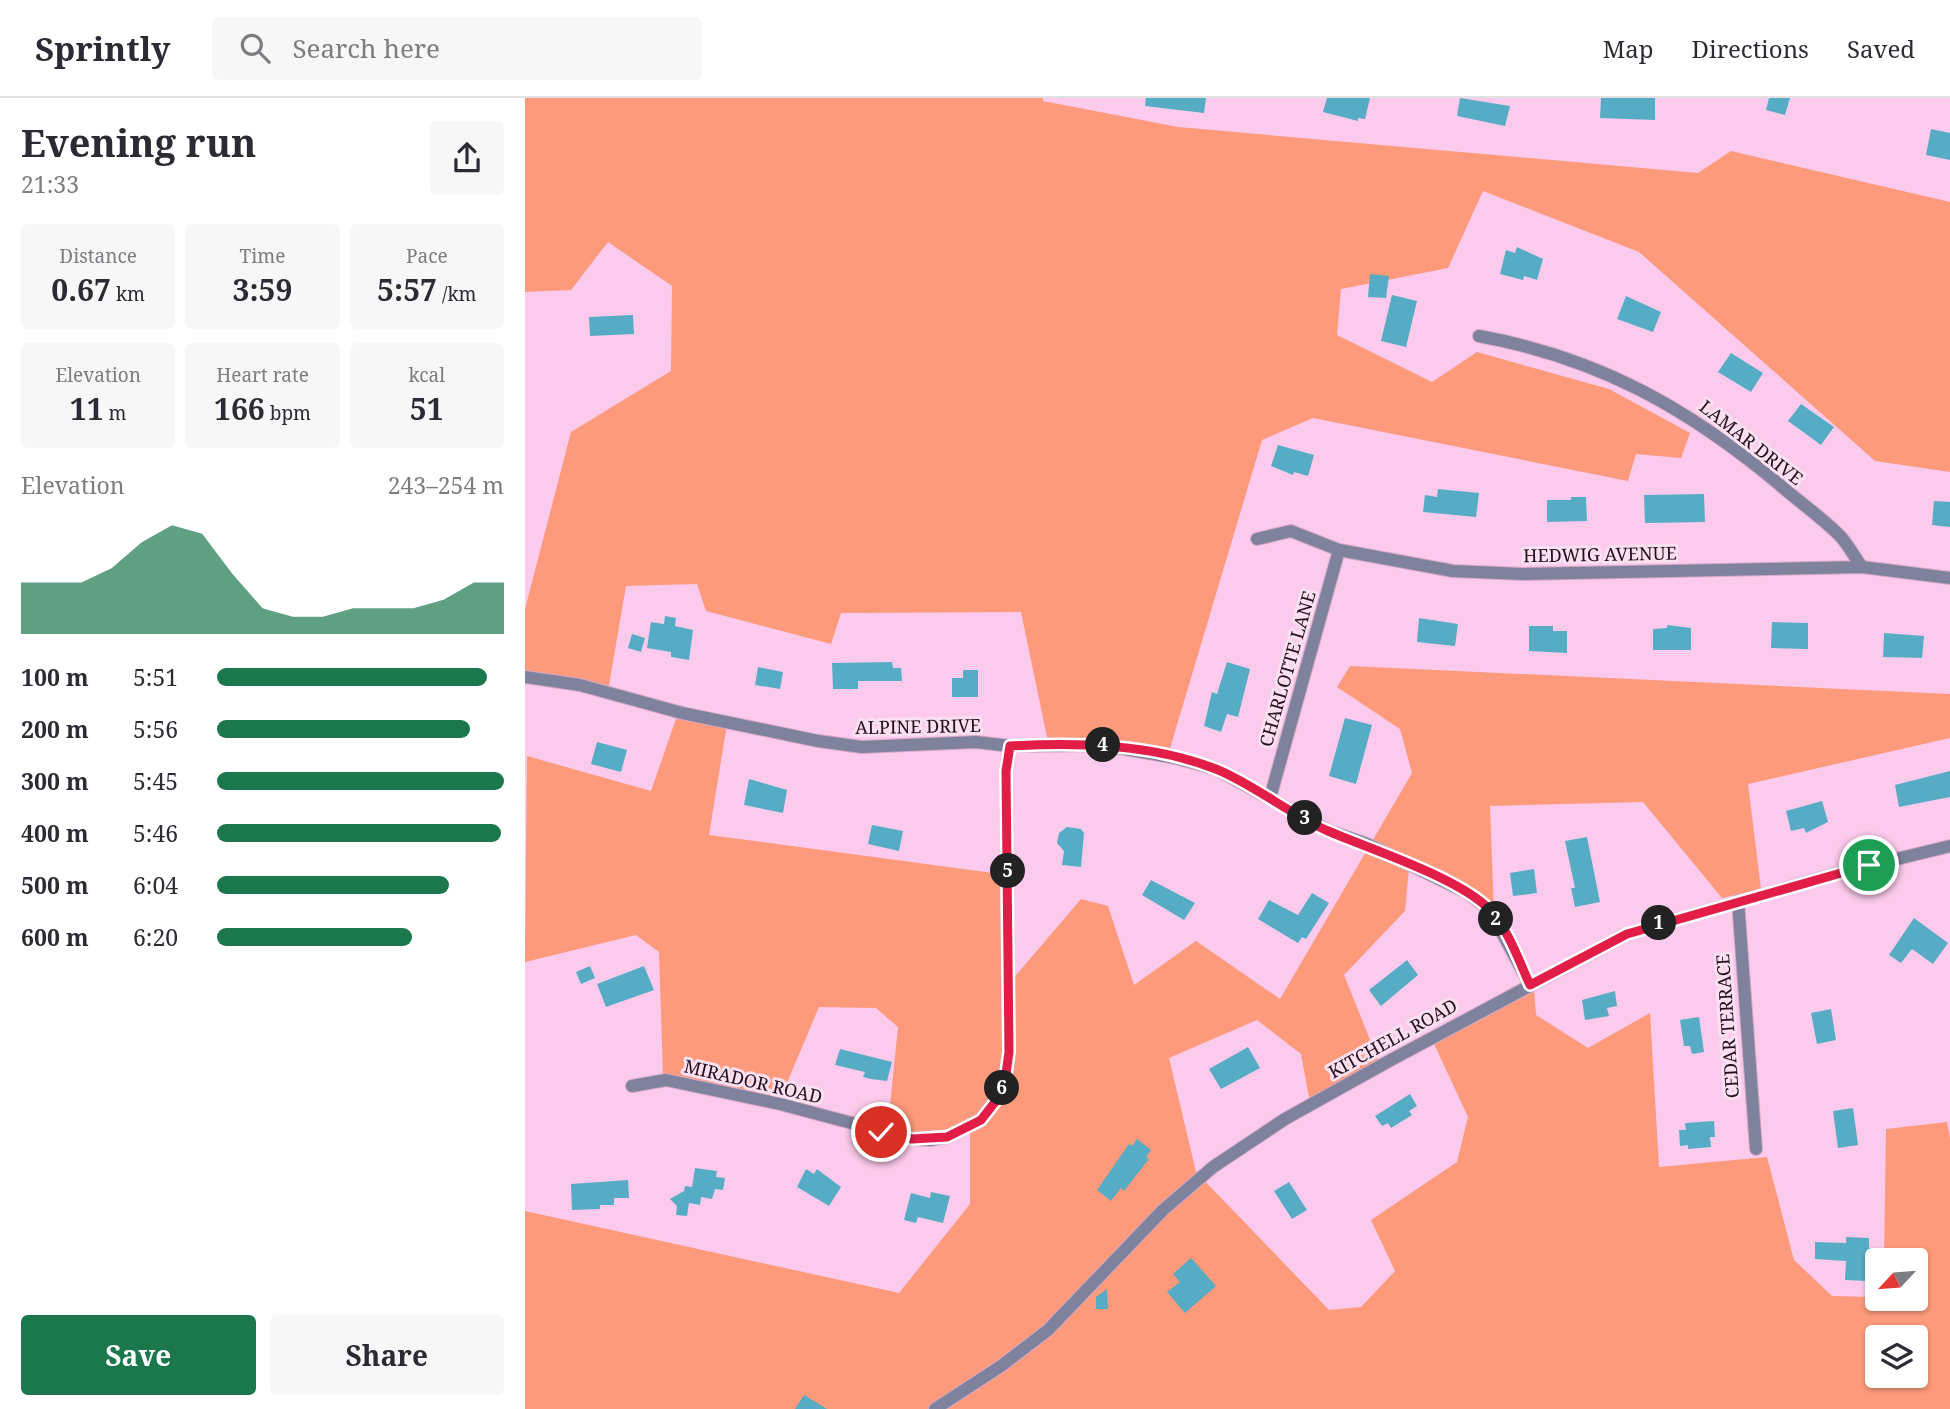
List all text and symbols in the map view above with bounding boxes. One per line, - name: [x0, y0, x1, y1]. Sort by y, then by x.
- search box: [212, 17, 702, 80]
- text: Sprintly: [35, 26, 170, 71]
- icon: search: [236, 29, 274, 67]
- text: Search here: [292, 30, 440, 66]
- text: Map: [1603, 32, 1654, 65]
- text: Directions: [1692, 32, 1809, 65]
- text: Saved: [1847, 32, 1915, 65]
- text: Evening run: [21, 116, 256, 168]
- button: share: [430, 121, 504, 195]
- text: 21:33: [21, 168, 79, 200]
- text: Distance: [59, 243, 137, 269]
- text: Time: [240, 243, 285, 269]
- text: Pace: [406, 243, 448, 269]
- text: 0.67: [51, 269, 111, 310]
- text: 3:59: [233, 269, 292, 310]
- text: 5:57: [377, 269, 437, 310]
- text: km: [111, 281, 145, 307]
- text: /km: [437, 281, 477, 307]
- text: Elevation: [55, 362, 141, 388]
- text: Heart rate: [216, 362, 309, 388]
- text: kcal: [408, 362, 445, 388]
- text: 11: [70, 388, 104, 429]
- text: 166: [214, 388, 265, 429]
- text: 51: [410, 388, 444, 429]
- street label: LAMAR DRIVE: [1695, 394, 1808, 490]
- text: m: [104, 400, 127, 426]
- text: bpm: [265, 400, 311, 426]
- text: Elevation: [21, 469, 125, 501]
- text: 243–254 m: [388, 469, 504, 501]
- street label: HEDWIG AVENUE: [1523, 541, 1677, 567]
- street label: CHARLOTTE LANE: [1253, 588, 1321, 749]
- text: 100 m: [21, 661, 89, 693]
- text: 5:51: [133, 661, 178, 693]
- text: 200 m: [21, 713, 89, 745]
- text: 5:56: [133, 713, 178, 745]
- street label: ALPINE DRIVE: [855, 713, 981, 739]
- pin: 4: [1085, 728, 1121, 762]
- text: 4: [1097, 731, 1108, 757]
- text: 300 m: [21, 765, 89, 797]
- text: 5:45: [133, 765, 178, 797]
- pin: 3: [1287, 800, 1323, 836]
- text: 3: [1299, 804, 1310, 830]
- text: 400 m: [21, 817, 89, 849]
- text: 5:46: [133, 817, 178, 849]
- pin: [1839, 835, 1899, 895]
- icon: arrive: [1850, 846, 1888, 884]
- pin: 5: [991, 854, 1025, 888]
- text: 5: [1002, 857, 1013, 883]
- text: 500 m: [21, 869, 89, 901]
- text: 6:04: [133, 869, 178, 901]
- pin: 2: [1479, 902, 1513, 936]
- text: 2: [1490, 905, 1501, 931]
- pin: 1: [1641, 906, 1677, 940]
- text: 1: [1653, 909, 1664, 935]
- text: 600 m: [21, 921, 89, 953]
- text: 6:20: [133, 921, 178, 953]
- street label: CEDAR TERRACE: [1710, 953, 1744, 1099]
- street label: KITCHELL ROAD: [1324, 993, 1461, 1083]
- street label: MIRADOR ROAD: [682, 1053, 825, 1109]
- pin: 6: [985, 1070, 1019, 1105]
- text: 6: [996, 1074, 1007, 1100]
- pin: [851, 1102, 911, 1162]
- icon: check: [862, 1113, 900, 1151]
- north arrow: [1865, 1248, 1929, 1311]
- map controls: [1865, 1248, 1928, 1388]
- button: Save: [21, 1315, 256, 1395]
- button: Share: [270, 1315, 504, 1395]
- button: layers: [1865, 1325, 1928, 1388]

